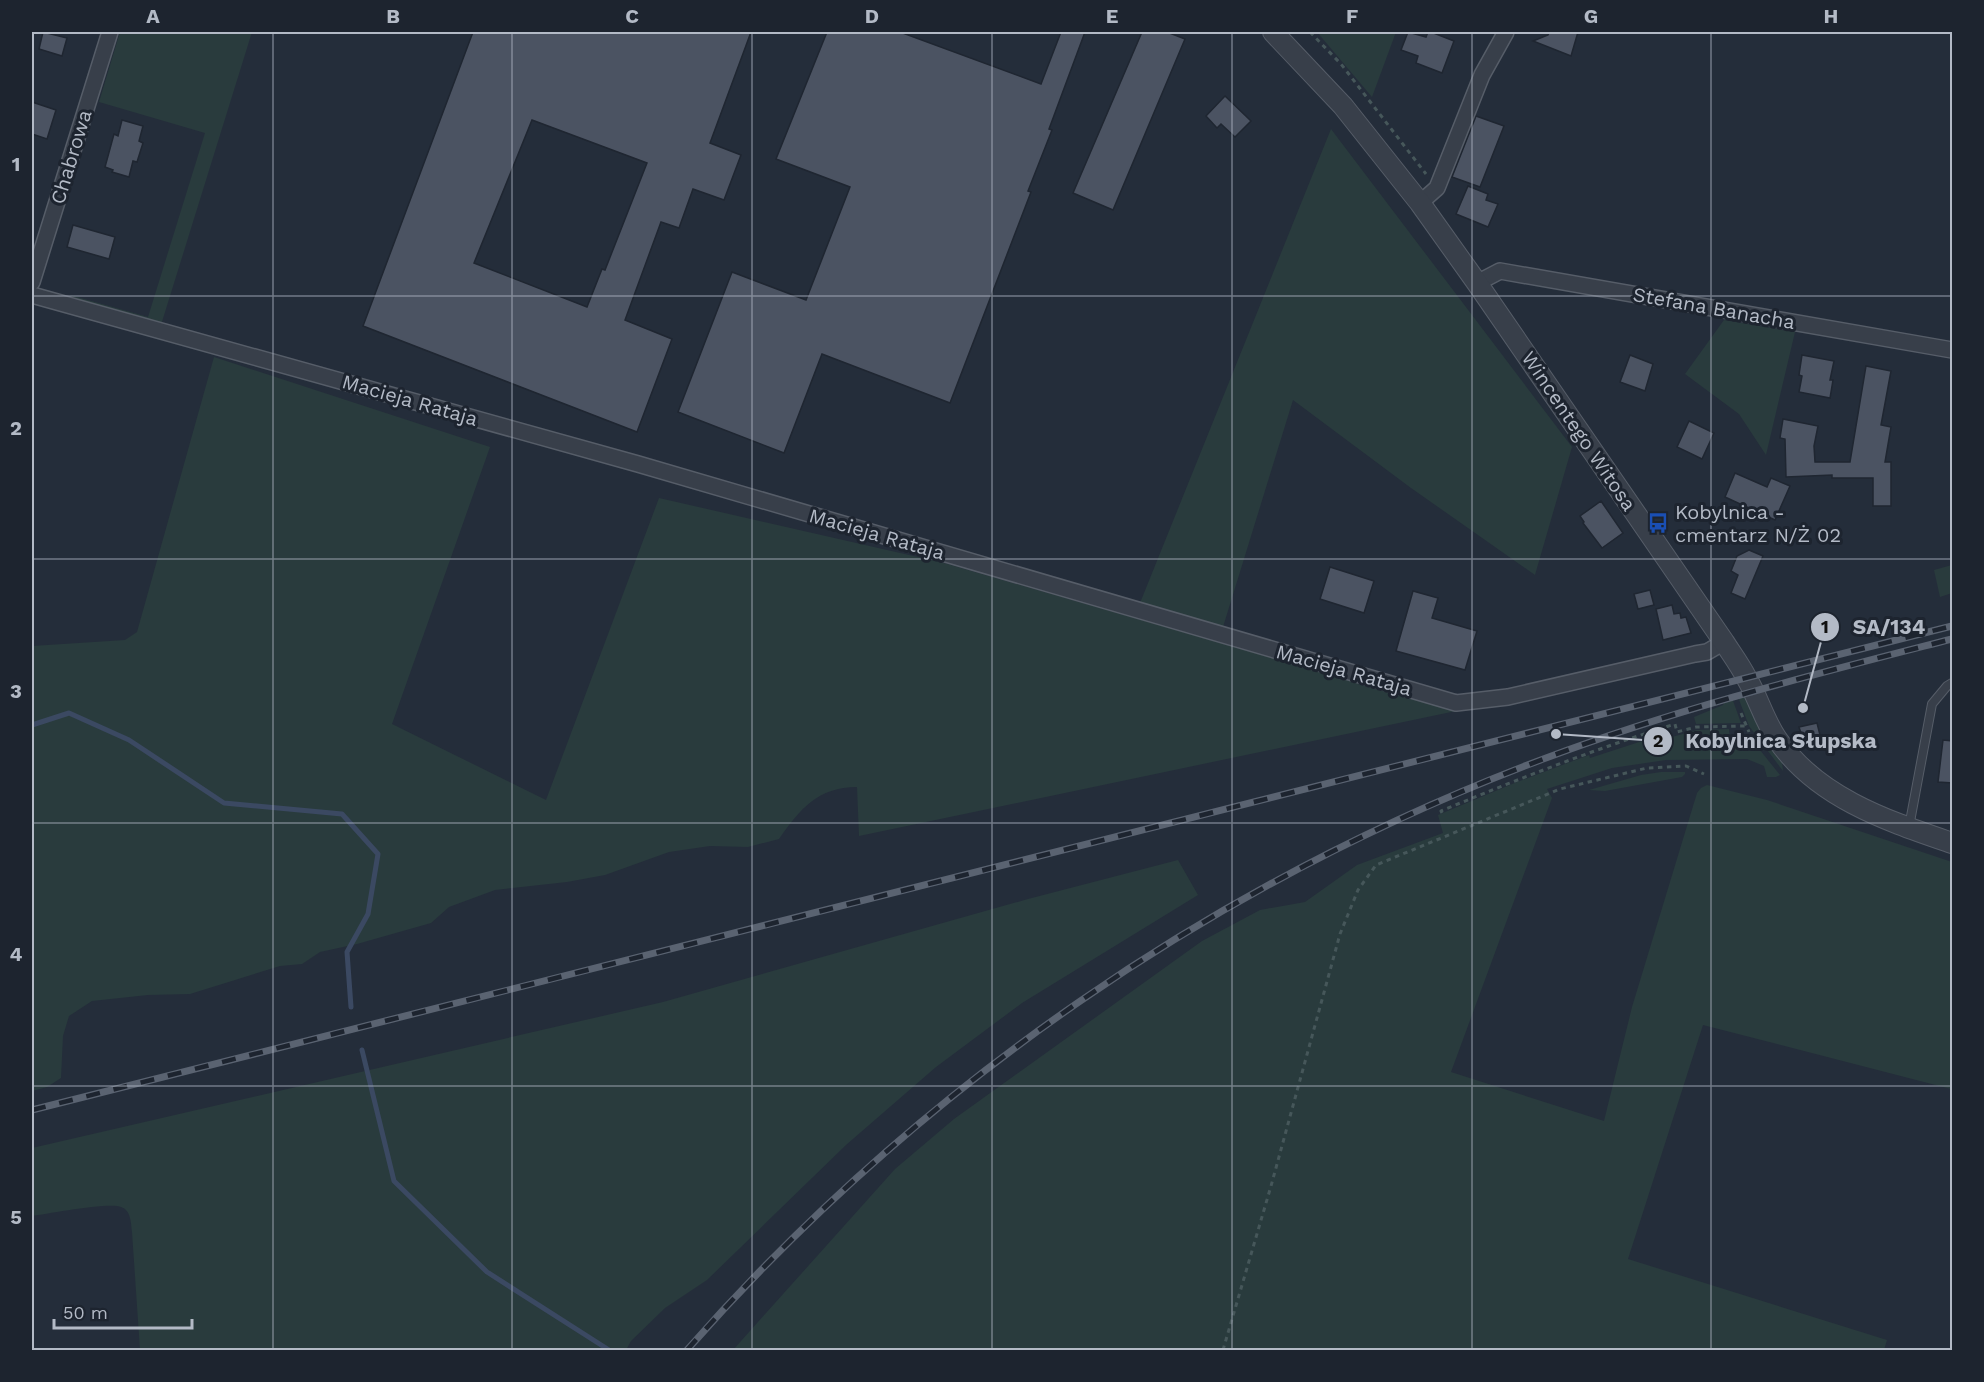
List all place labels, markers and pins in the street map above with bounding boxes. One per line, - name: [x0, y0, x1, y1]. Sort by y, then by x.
- place label: Kobylnica - cmentarz N/Ż 02: [1675, 500, 1841, 547]
- bus stop icon: Kobylnica - cmentarz N/Ż 02: [1646, 511, 1670, 535]
- callout: SA/134: [1810, 608, 1937, 647]
- callout: Kobylnica Słupska: [1643, 721, 1889, 760]

